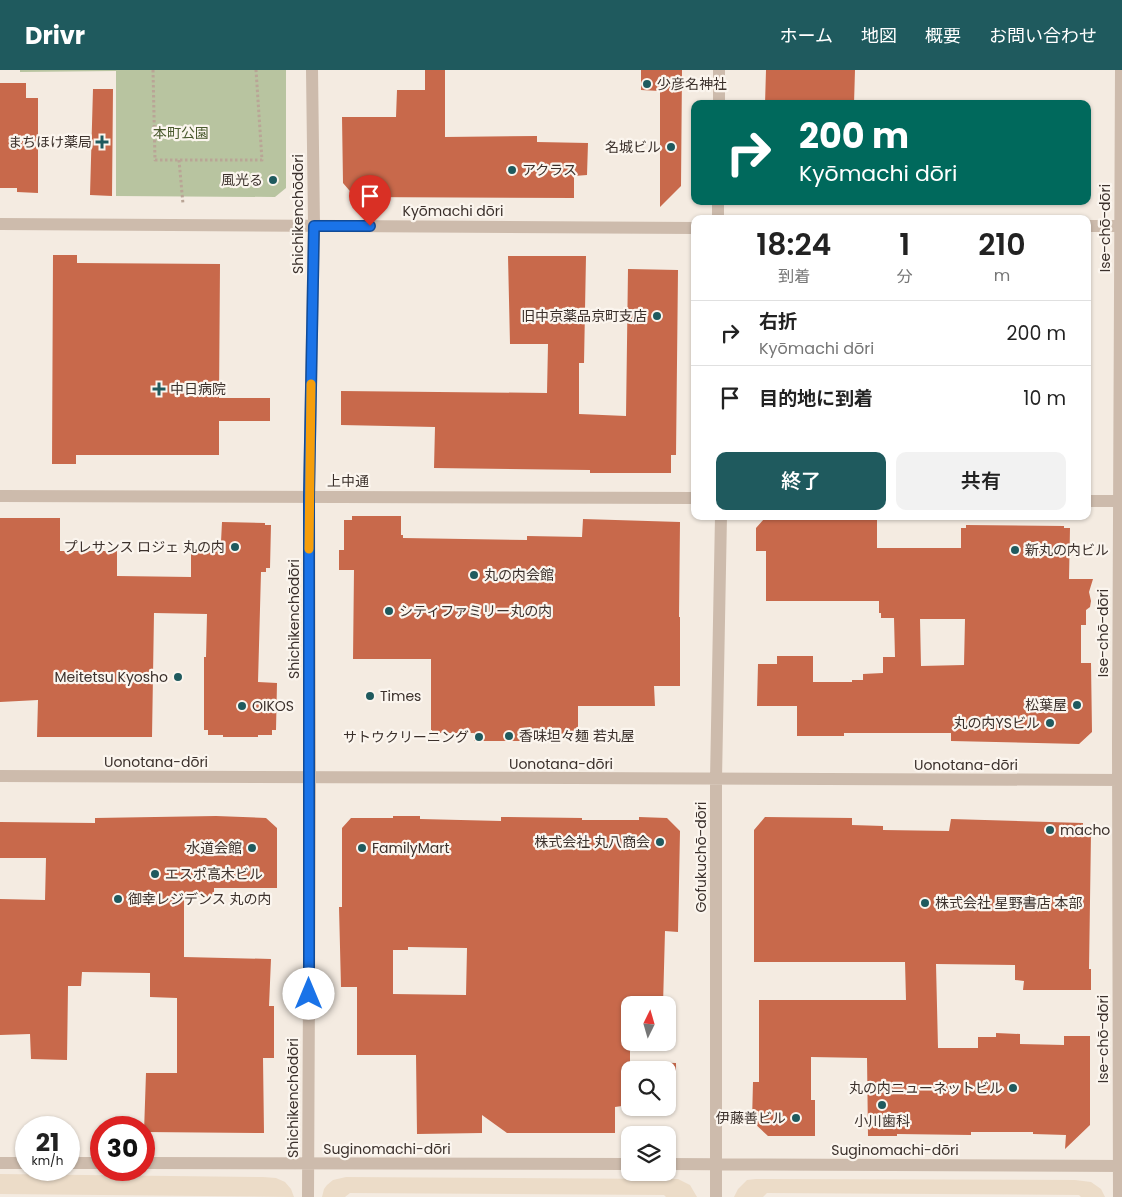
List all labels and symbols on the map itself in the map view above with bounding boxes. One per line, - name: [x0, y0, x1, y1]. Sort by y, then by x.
- place label: 少彦名神社: [657, 74, 727, 94]
- marker: 少彦名神社: [641, 78, 653, 90]
- park label: 本町公園: [153, 123, 209, 143]
- place label: まちほけ薬局: [8, 132, 92, 152]
- marker: まちほけ薬局: [96, 136, 108, 148]
- place label: 名城ビル: [605, 137, 661, 157]
- marker: 名城ビル: [665, 141, 677, 153]
- street label: Shichikenchōdōri: [288, 154, 308, 274]
- place label: アクラス: [522, 160, 577, 180]
- marker: アクラス: [506, 164, 518, 176]
- place label: 風光る: [221, 170, 263, 190]
- marker: 風光る: [267, 174, 279, 186]
- pin: [349, 175, 391, 226]
- street label: Ise-chō-dōri: [1095, 184, 1115, 272]
- street label: Kyōmachi dōri: [403, 201, 503, 221]
- place label: 旧中京薬品京町支店: [521, 306, 647, 326]
- marker: 旧中京薬品京町支店: [651, 310, 663, 322]
- place label: 中日病院: [170, 379, 226, 399]
- marker: 中日病院: [152, 382, 166, 396]
- street label: 上中通: [327, 471, 369, 491]
- place label: プレサンス ロジェ 丸の内: [64, 537, 225, 557]
- place label: 新丸の内ビル: [1025, 540, 1109, 560]
- marker: プレサンス ロジェ 丸の内: [229, 541, 241, 553]
- marker: 新丸の内ビル: [1009, 544, 1021, 556]
- street label: Shichikenchōdōri: [284, 559, 304, 679]
- place label: 丸の内会館: [484, 565, 554, 585]
- marker: 丸の内会館: [468, 569, 480, 581]
- street label: Ise-chō-dōri: [1093, 589, 1113, 677]
- place label: シティファミリー丸の内: [399, 601, 552, 621]
- marker: シティファミリー丸の内: [383, 605, 395, 617]
- place label: Meitetsu Kyosho: [54, 667, 168, 687]
- marker: Meitetsu Kyosho: [172, 671, 184, 683]
- place label: Times: [380, 686, 421, 706]
- marker: Times: [364, 690, 376, 702]
- place label: 松葉屋: [1025, 695, 1067, 715]
- place label: OIKOS: [252, 696, 294, 716]
- marker: 松葉屋: [1071, 699, 1083, 711]
- marker: OIKOS: [236, 700, 248, 712]
- place label: 丸の内YSビル: [954, 713, 1040, 733]
- marker: 丸の内YSビル: [1044, 717, 1056, 729]
- place label: 香味坦々麺 若丸屋: [519, 726, 635, 746]
- place label: サトウクリーニング: [343, 727, 469, 747]
- marker: 香味坦々麺 若丸屋: [503, 730, 515, 742]
- marker: サトウクリーニング: [473, 731, 485, 743]
- street label: Uonotana-dōri: [104, 752, 208, 772]
- street label: Uonotana-dōri: [509, 754, 613, 774]
- street label: Uonotana-dōri: [914, 755, 1018, 775]
- street label: Gofukuchō-dōri: [691, 802, 711, 912]
- place label: macho: [1060, 820, 1110, 840]
- marker: macho: [1044, 824, 1056, 836]
- place label: 株式会社 丸八商会: [534, 832, 650, 852]
- marker: 株式会社 丸八商会: [654, 836, 666, 848]
- place label: 水道会館: [186, 838, 242, 858]
- place label: FamilyMart: [372, 838, 450, 858]
- marker: 水道会館: [246, 842, 258, 854]
- marker: FamilyMart: [356, 842, 368, 854]
- place label: エスポ高木ビル: [165, 864, 263, 884]
- marker: エスポ高木ビル: [149, 868, 161, 880]
- place label: 御幸レジデンス 丸の内: [128, 889, 271, 909]
- marker: 御幸レジデンス 丸の内: [112, 893, 124, 905]
- place label: 株式会社 星野書店 本部: [935, 893, 1082, 913]
- marker: 株式会社 星野書店 本部: [919, 897, 931, 909]
- position arrow: [282, 967, 334, 1019]
- street label: Ise-chō-dōri: [1093, 995, 1113, 1083]
- north arrow: [621, 996, 676, 1051]
- street label: Shichikenchōdōri: [283, 1038, 303, 1158]
- place label: 丸の内ニューネットビル: [849, 1078, 1003, 1098]
- marker: 丸の内ニューネットビル: [1007, 1082, 1019, 1094]
- marker: 小川歯科: [876, 1099, 888, 1111]
- place label: 伊藤善ビル: [716, 1108, 786, 1128]
- place label: 小川歯科: [854, 1111, 910, 1131]
- marker: 伊藤善ビル: [790, 1112, 802, 1124]
- speed limit sign: 30: [90, 1116, 155, 1181]
- street label: Suginomachi-dōri: [323, 1139, 451, 1159]
- street label: Suginomachi-dōri: [831, 1140, 959, 1160]

